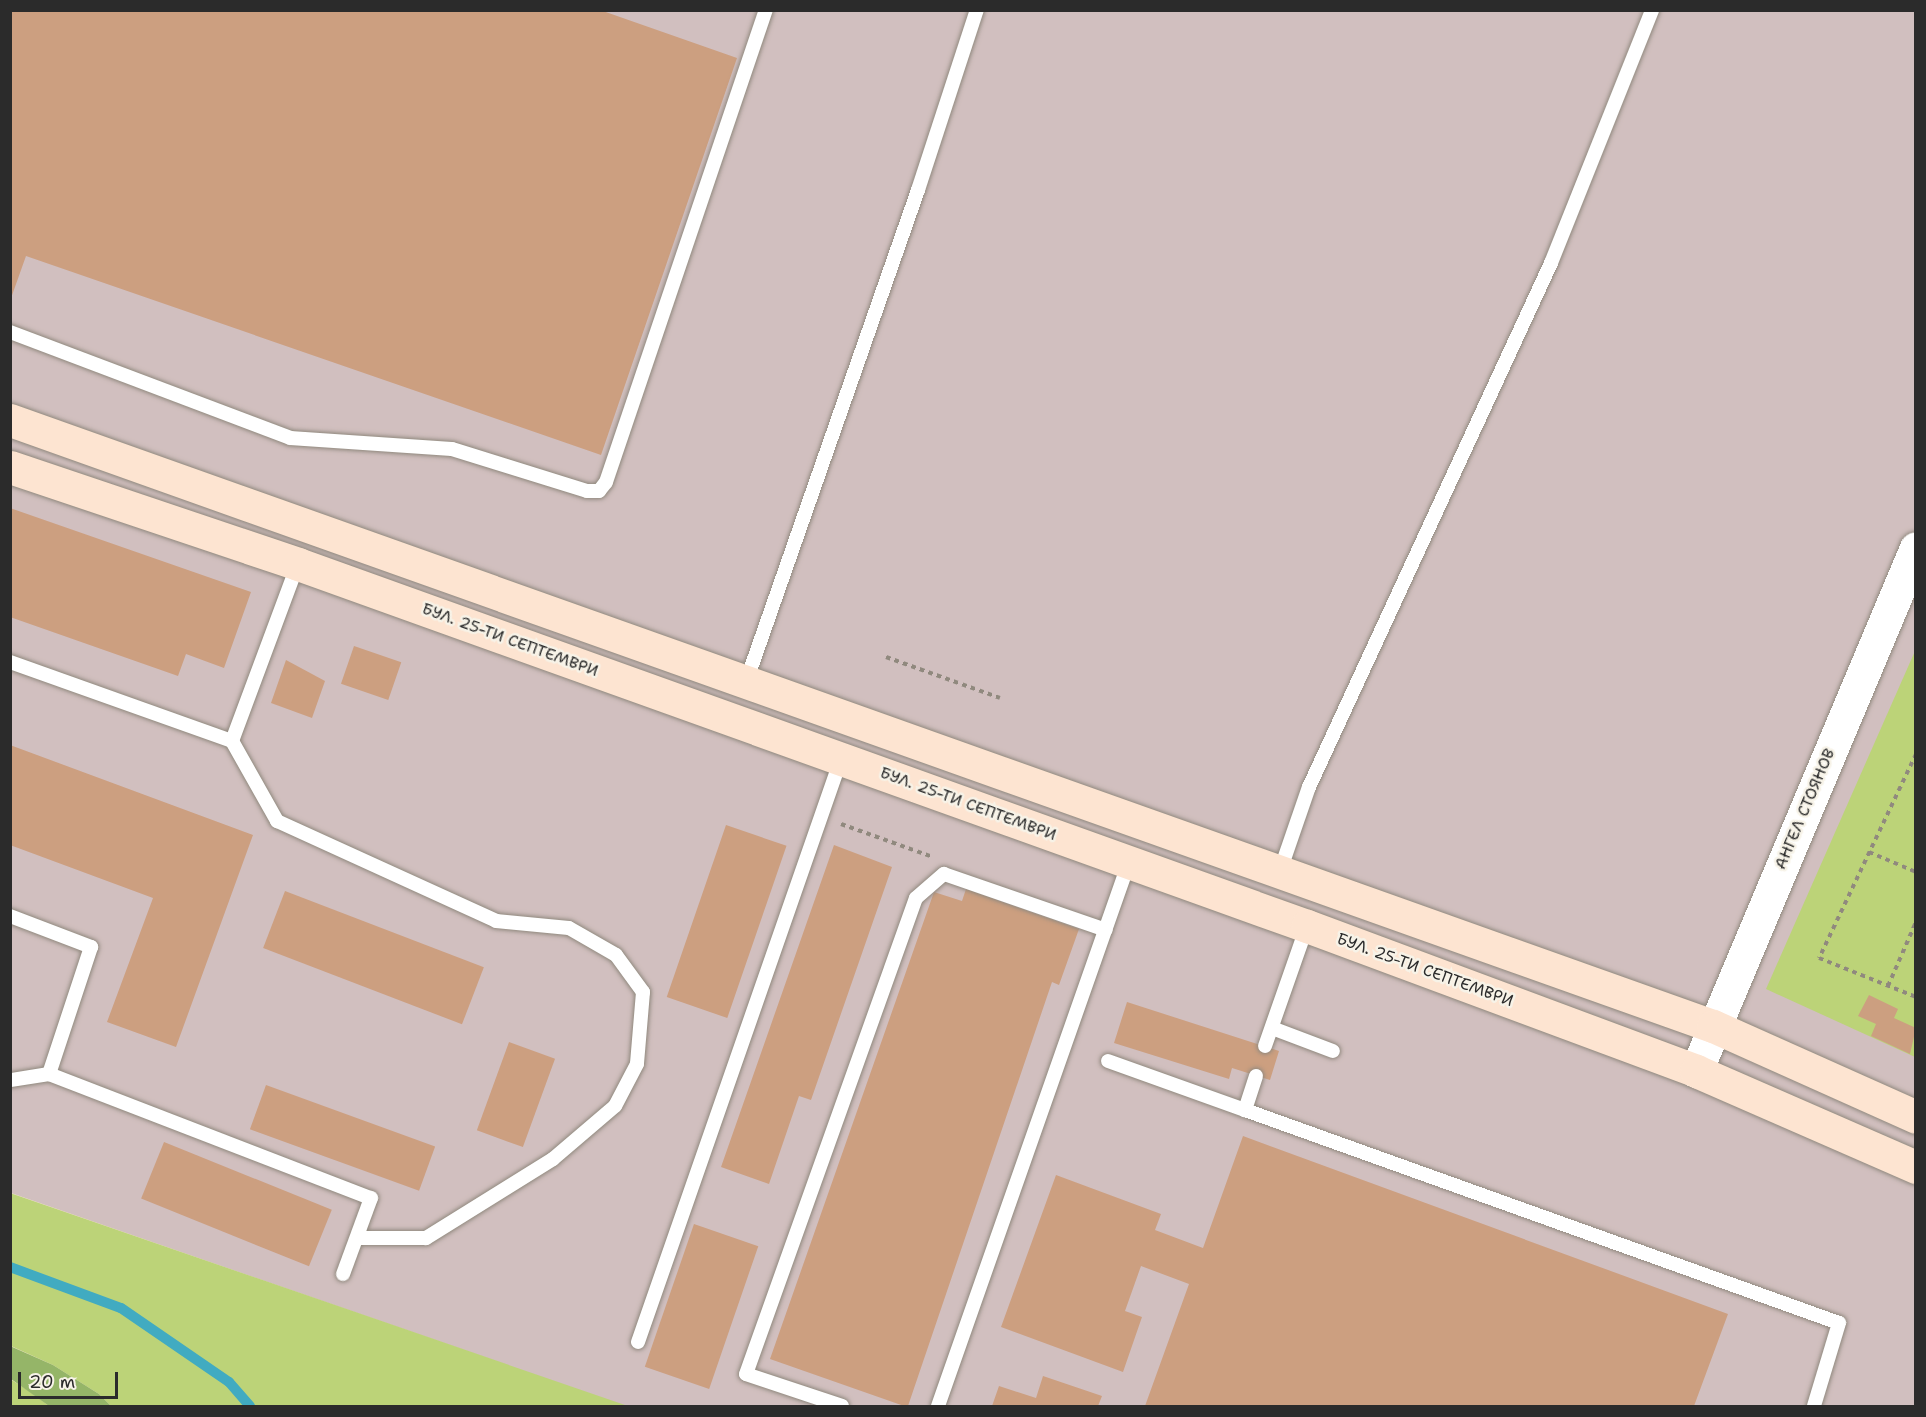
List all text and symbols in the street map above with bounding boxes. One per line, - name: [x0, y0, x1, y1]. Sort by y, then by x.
- street label: БУЛ. 25-ТИ СЕПТЕМВРИ: [419, 599, 601, 681]
- street label: АНГЕЛ СТОЯНОВ: [1771, 746, 1839, 872]
- street label: БУЛ. 25-ТИ СЕПТЕМВРИ: [877, 763, 1059, 845]
- street label: БУЛ. 25-ТИ СЕПТЕМВРИ: [1334, 929, 1516, 1011]
- scale bar: [21, 1360, 122, 1398]
- text: 20 m: [29, 1370, 75, 1394]

